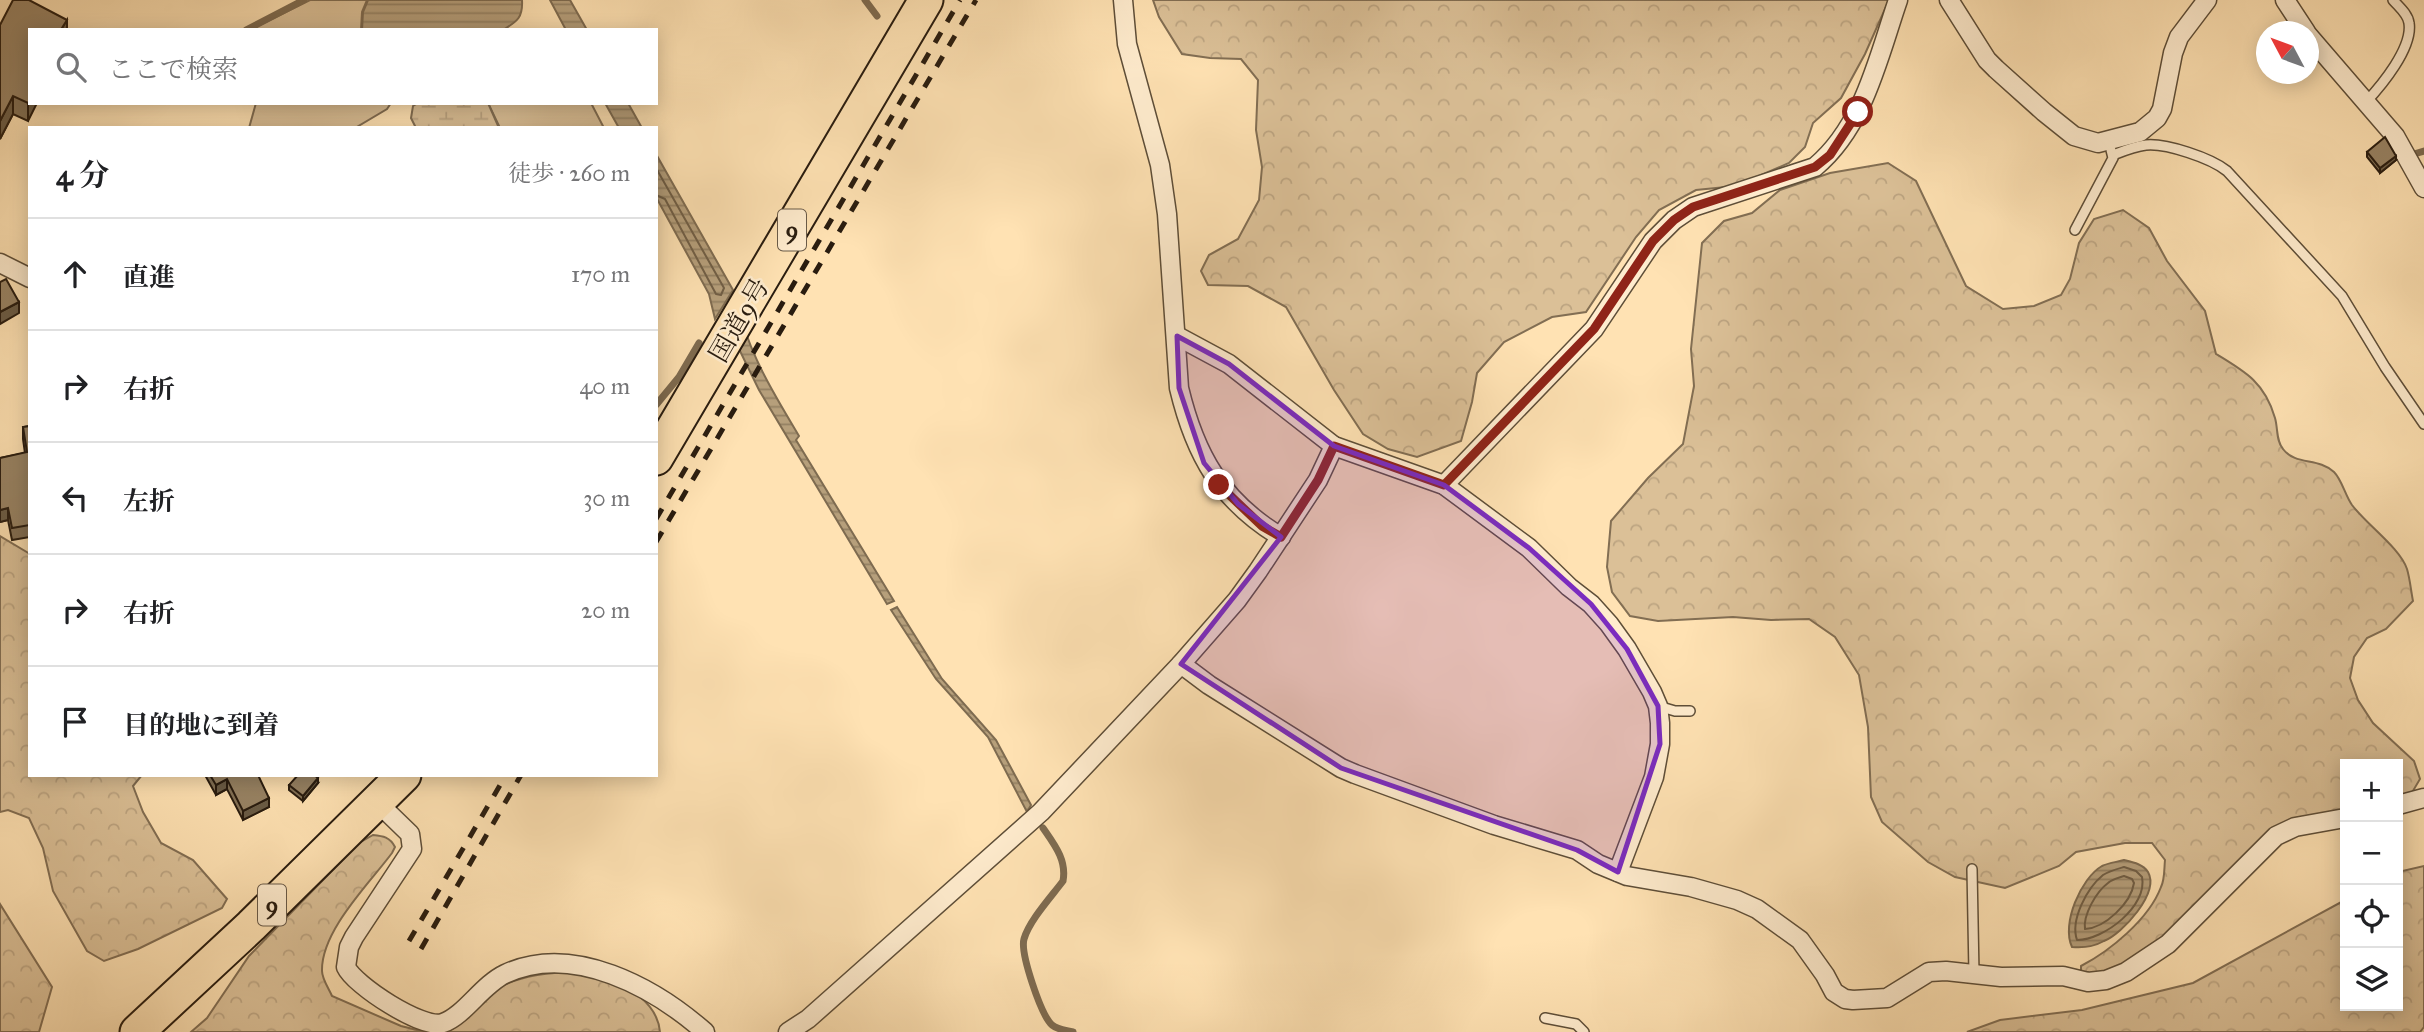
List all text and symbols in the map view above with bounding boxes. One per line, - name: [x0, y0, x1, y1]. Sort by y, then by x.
- north arrow: [2256, 21, 2319, 84]
- search box: [28, 28, 658, 105]
- icon: search: [52, 48, 90, 86]
- text: ここで検索: [108, 53, 238, 85]
- route start: [1842, 96, 1873, 127]
- text: 4 分: [56, 157, 109, 193]
- text: 徒歩 · 260 m: [508, 159, 630, 187]
- road number: 9: [778, 210, 806, 250]
- icon: ahead: [56, 255, 94, 293]
- text: 170 m: [571, 260, 630, 288]
- text: 直進: [123, 261, 175, 293]
- street label: 国道9号: [702, 272, 776, 368]
- icon: right: [56, 367, 94, 405]
- text: 40 m: [580, 372, 630, 400]
- text: 右折: [123, 373, 175, 405]
- route end: [1203, 469, 1234, 500]
- icon: left: [56, 479, 94, 517]
- text: 30 m: [583, 484, 630, 512]
- text: 左折: [123, 485, 175, 517]
- icon: right: [56, 591, 94, 629]
- text: 20 m: [581, 596, 630, 624]
- text: 右折: [123, 597, 175, 629]
- icon: arrive: [56, 703, 94, 741]
- text: 目的地に到着: [123, 709, 279, 741]
- map controls: [2340, 759, 2403, 1011]
- button: +: [2340, 759, 2403, 822]
- button: −: [2340, 822, 2403, 885]
- road number: 9: [258, 884, 286, 925]
- button: locate: [2340, 885, 2403, 948]
- button: layers: [2340, 948, 2403, 1011]

